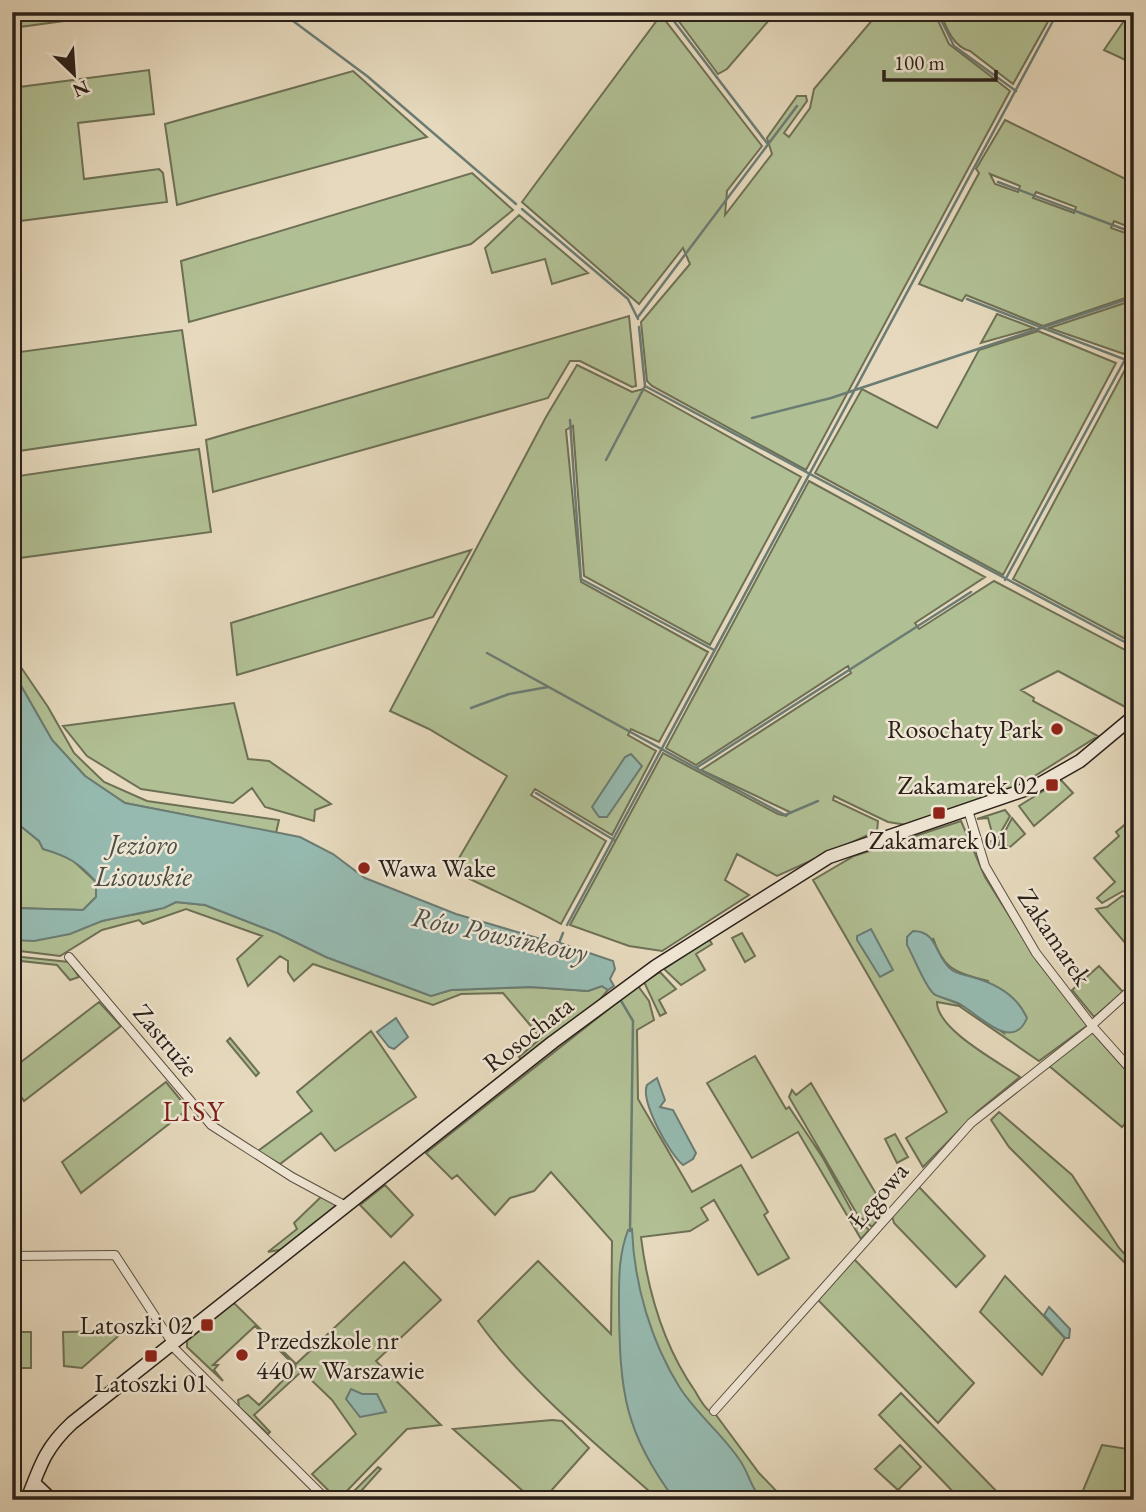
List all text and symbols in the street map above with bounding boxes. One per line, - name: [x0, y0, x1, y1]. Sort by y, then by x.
- north arrow: [38, 38, 108, 108]
- scale bar: [884, 38, 996, 82]
- text: 100 m: [894, 49, 945, 76]
- text: N: [68, 74, 93, 104]
- place label: Rosochaty Park: [887, 712, 1044, 746]
- marker: Rosochaty Park: [1049, 721, 1065, 737]
- place label: Zakamarek 02: [898, 768, 1039, 802]
- marker: Zakamarek 02: [1044, 777, 1060, 793]
- marker: Zakamarek 01: [931, 805, 947, 821]
- place label: Zakamarek 01: [869, 823, 1009, 857]
- water label: Jezioro Lisowskie: [93, 826, 192, 894]
- place label: Wawa Wake: [378, 851, 496, 885]
- marker: Wawa Wake: [356, 860, 372, 876]
- street label: Zakamarek: [1010, 882, 1100, 993]
- water label: Rów Powsinkowy: [409, 898, 592, 970]
- street label: Rosochata: [476, 988, 581, 1080]
- street label: Zastruże: [126, 997, 206, 1083]
- district label: LISY: [162, 1093, 226, 1129]
- street label: Łęgowa: [840, 1154, 916, 1235]
- place label: Latoszki 02: [79, 1308, 194, 1342]
- marker: Latoszki 02: [199, 1317, 215, 1333]
- place label: Przedszkole nr 440 w Warszawie: [256, 1323, 424, 1387]
- marker: Przedszkole nr 440 w Warszawie: [234, 1347, 250, 1363]
- marker: Latoszki 01: [143, 1348, 159, 1364]
- place label: Latoszki 01: [94, 1366, 208, 1400]

